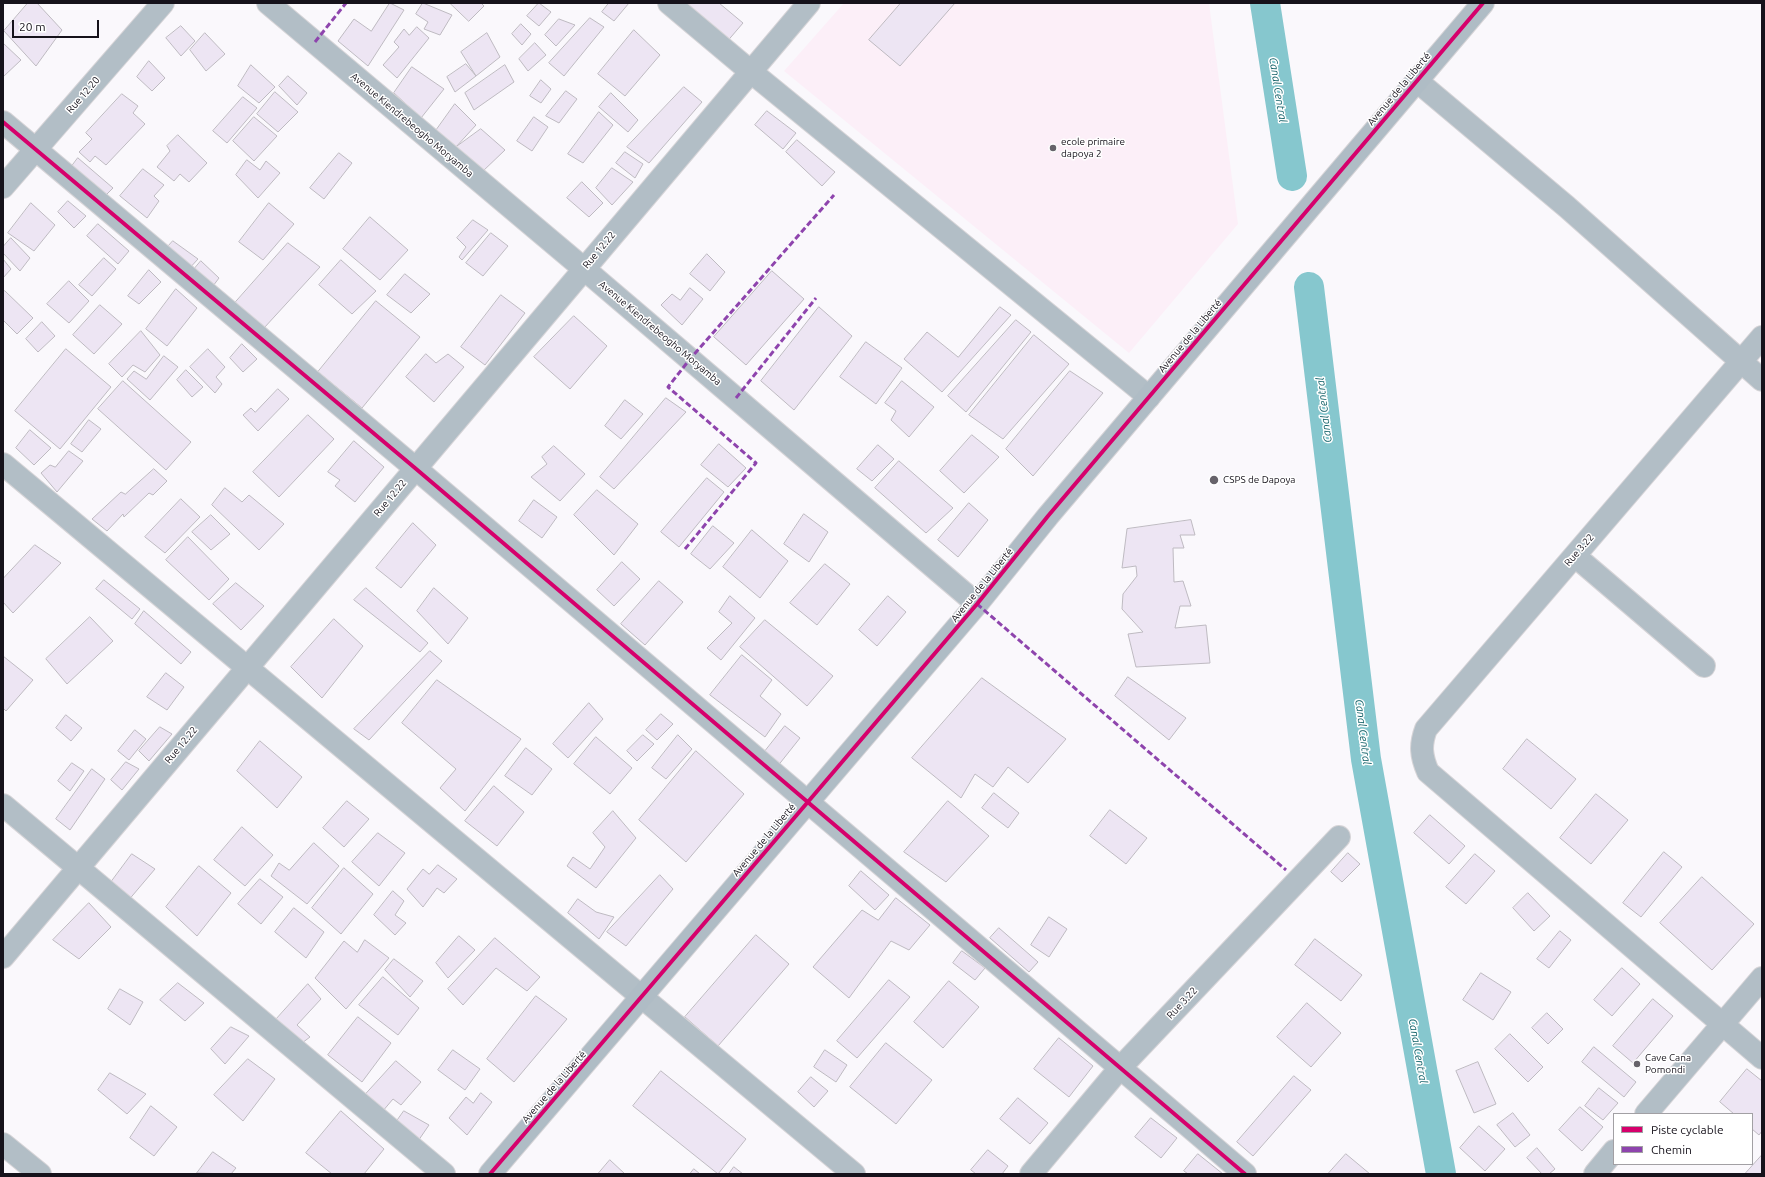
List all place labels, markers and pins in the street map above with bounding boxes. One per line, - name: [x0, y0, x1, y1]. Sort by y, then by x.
- place label: ecole primaire dapoya 2: [1061, 136, 1125, 160]
- marker: ecole primaire dapoya 2: [1048, 143, 1058, 153]
- marker: CSPS de Dapoya: [1208, 474, 1220, 486]
- place label: CSPS de Dapoya: [1223, 474, 1295, 486]
- place label: Cave Cana Pomondi: [1645, 1052, 1691, 1076]
- marker: Cave Cana Pomondi: [1632, 1059, 1642, 1069]

